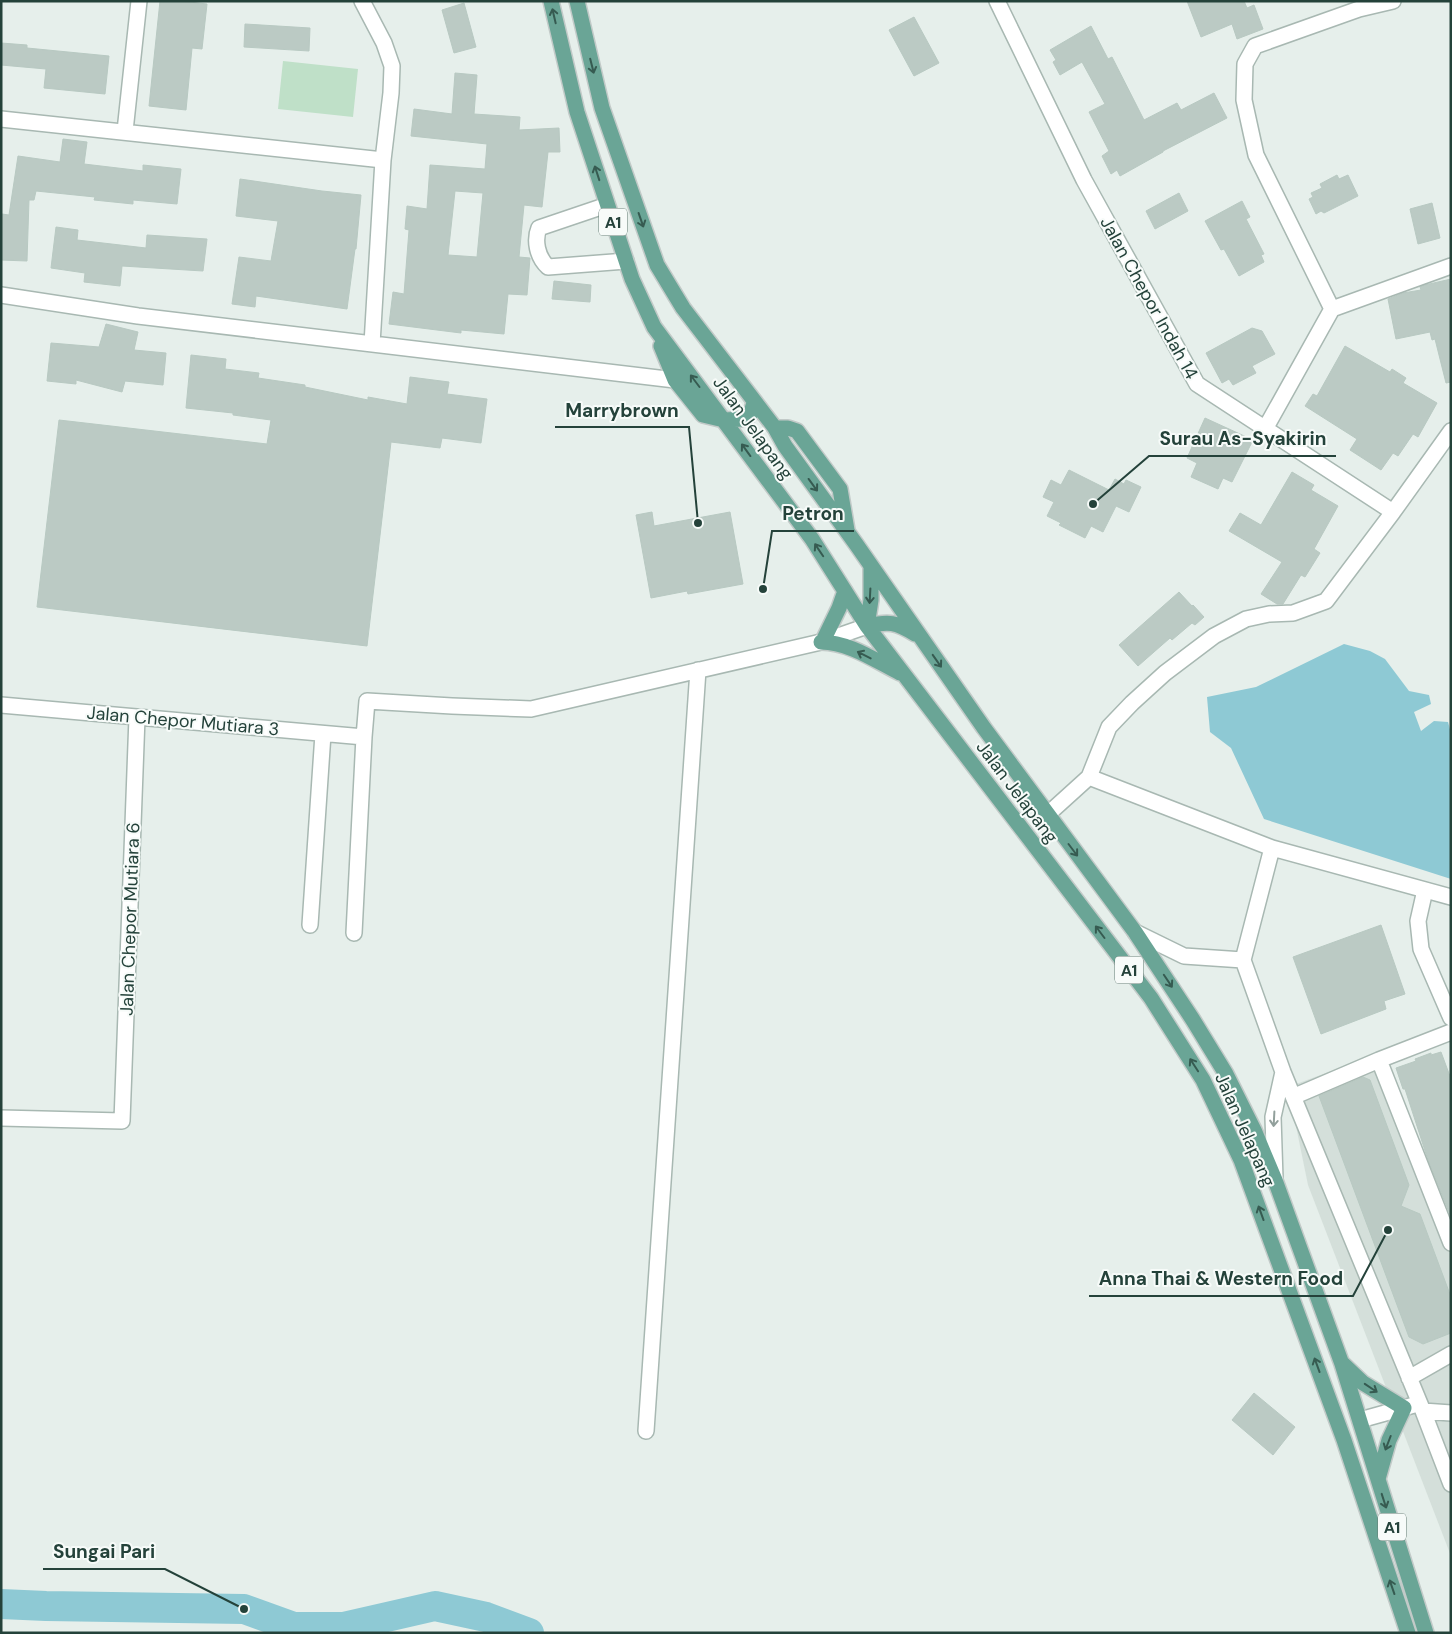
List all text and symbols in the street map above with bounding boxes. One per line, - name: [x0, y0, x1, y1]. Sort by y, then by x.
- one-way arrow: [549, 9, 558, 25]
- one-way arrow: [588, 57, 597, 73]
- one-way arrow: [592, 165, 601, 181]
- road number: A1: [599, 208, 627, 236]
- one-way arrow: [637, 212, 646, 228]
- street label: Jalan Chepor Indah 14: [1094, 213, 1204, 383]
- street label: Jalan Jelapang: [707, 372, 799, 484]
- one-way arrow: [689, 375, 700, 388]
- callout: Marrybrown: [555, 393, 689, 427]
- text: Marrybrown: [565, 398, 679, 423]
- callout: Surau As-Syakirin: [1149, 422, 1336, 456]
- text: Surau As-Syakirin: [1160, 426, 1326, 451]
- one-way arrow: [741, 443, 751, 457]
- one-way arrow: [808, 478, 818, 492]
- callout: Petron: [772, 497, 854, 531]
- text: Petron: [782, 501, 844, 526]
- one-way arrow: [813, 543, 824, 557]
- one-way arrow: [866, 588, 875, 604]
- one-way arrow: [856, 649, 871, 659]
- one-way arrow: [931, 654, 942, 667]
- street label: Jalan Chepor Mutiara 3: [86, 701, 280, 741]
- street label: Jalan Jelapang: [971, 736, 1063, 848]
- street label: Jalan Chepor Mutiara 6: [115, 822, 145, 1016]
- one-way arrow: [1068, 843, 1078, 857]
- one-way arrow: [1095, 926, 1106, 939]
- road number: A1: [1115, 956, 1143, 984]
- one-way arrow: [1163, 974, 1173, 988]
- one-way arrow: [1188, 1058, 1199, 1072]
- street label: Jalan Jelapang: [1209, 1069, 1281, 1191]
- one-way arrow: [1269, 1111, 1278, 1127]
- one-way arrow: [1256, 1205, 1265, 1221]
- callout: Anna Thai & Western Food: [1089, 1262, 1353, 1296]
- text: Anna Thai & Western Food: [1099, 1266, 1343, 1291]
- one-way arrow: [1312, 1358, 1321, 1373]
- one-way arrow: [1364, 1384, 1378, 1394]
- one-way arrow: [1383, 1435, 1392, 1450]
- one-way arrow: [1380, 1492, 1389, 1508]
- road number: A1: [1378, 1514, 1406, 1540]
- callout: Sungai Pari: [43, 1535, 165, 1569]
- text: Sungai Pari: [53, 1539, 155, 1564]
- one-way arrow: [1387, 1579, 1396, 1595]

